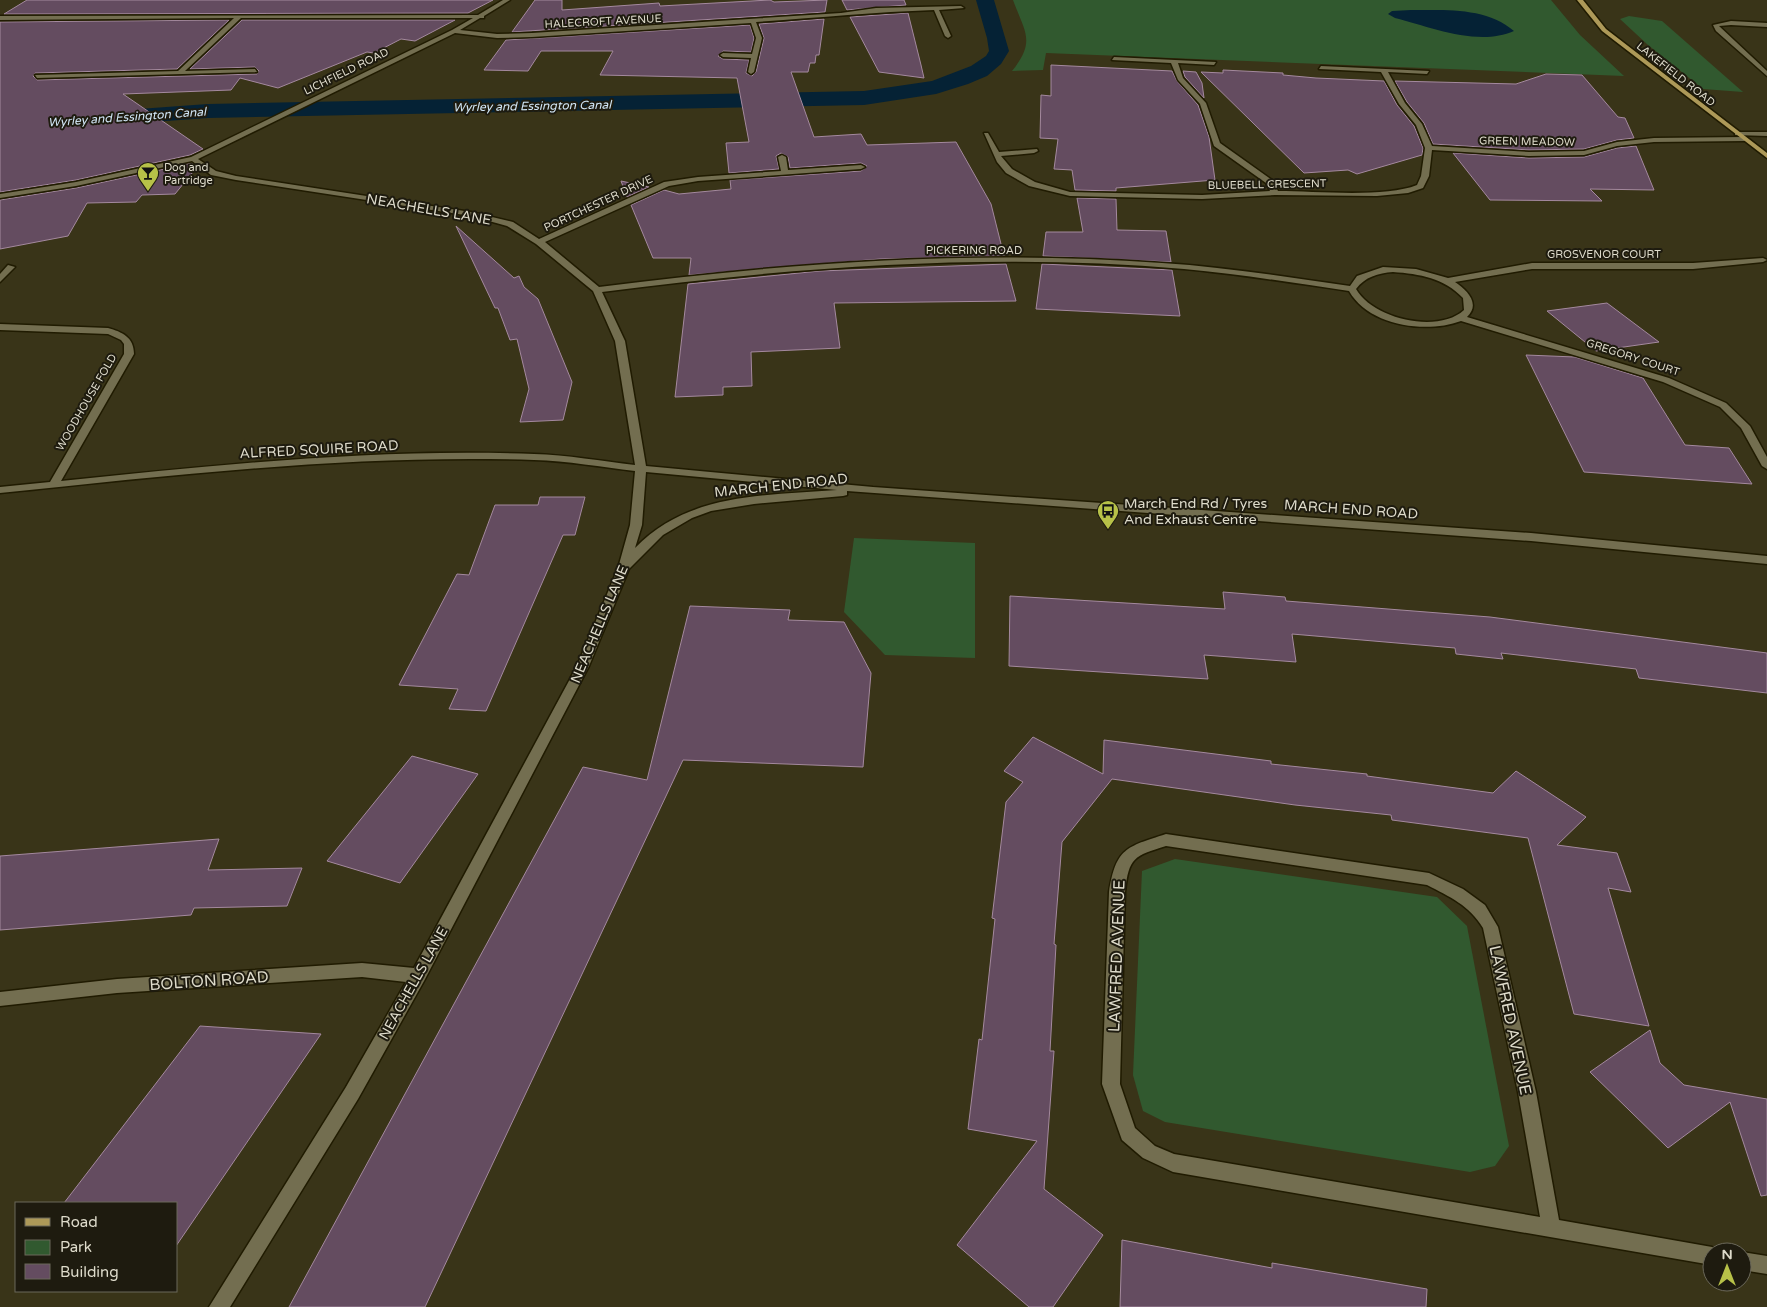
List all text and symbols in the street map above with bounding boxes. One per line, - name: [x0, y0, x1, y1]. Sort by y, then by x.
- street label: HALECROFT AVENUE: [544, 12, 662, 31]
- street label: LAKEFIELD ROAD: [1634, 40, 1718, 109]
- street label: LICHFIELD ROAD: [302, 45, 391, 98]
- water label: Wyrley and Essington Canal: [453, 98, 613, 114]
- water label: Wyrley and Essington Canal: [48, 104, 209, 130]
- street label: GREEN MEADOW: [1479, 134, 1575, 149]
- bar icon: Dog and Partridge: [136, 161, 160, 192]
- place label: Dog and Partridge: [164, 161, 213, 187]
- street label: PORTCHESTER DRIVE: [542, 173, 655, 234]
- street label: BLUEBELL CRESCENT: [1208, 177, 1327, 192]
- street label: NEACHELLS LANE: [365, 190, 493, 229]
- street label: PICKERING ROAD: [926, 244, 1022, 257]
- street label: GROSVENOR COURT: [1547, 248, 1661, 261]
- street label: GREGORY COURT: [1585, 336, 1681, 379]
- street label: WOODHOUSE FOLD: [53, 352, 119, 453]
- street label: ALFRED SQUIRE ROAD: [239, 437, 399, 462]
- street label: MARCH END ROAD: [713, 470, 849, 501]
- place label: March End Rd / Tyres And Exhaust Centre: [1124, 495, 1267, 528]
- street label: MARCH END ROAD: [1283, 496, 1419, 523]
- bus stop icon: March End Rd / Tyres And Exhaust Centre: [1096, 499, 1120, 530]
- street label: NEACHELLS LANE: [567, 563, 632, 686]
- street label: LAWFRED AVENUE: [1104, 880, 1130, 1032]
- street label: NEACHELLS LANE: [375, 924, 452, 1043]
- street label: LAWFRED AVENUE: [1484, 944, 1536, 1097]
- street label: BOLTON ROAD: [149, 967, 269, 995]
- legend: [15, 1202, 178, 1292]
- text: Road: [60, 1213, 98, 1231]
- text: Park: [60, 1238, 92, 1256]
- north arrow: [1702, 1242, 1752, 1292]
- text: N: [1721, 1246, 1733, 1263]
- text: Building: [60, 1263, 119, 1281]

